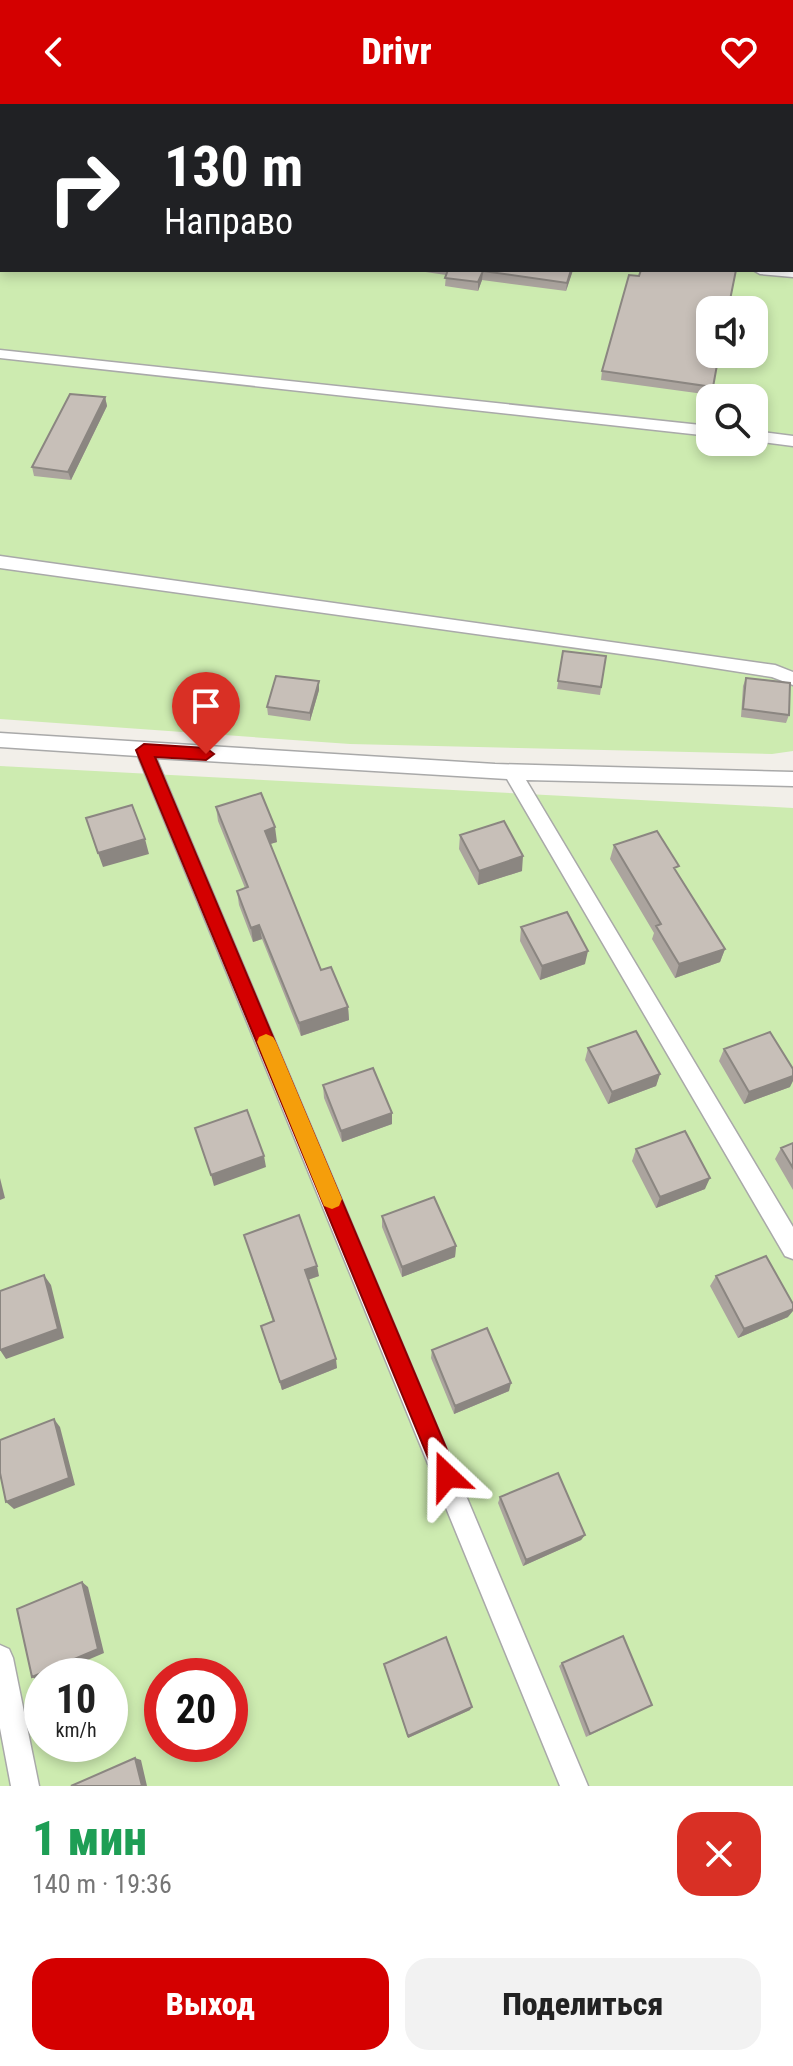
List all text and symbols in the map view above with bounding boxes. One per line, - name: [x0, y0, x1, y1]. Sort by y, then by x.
- icon: back: [32, 30, 76, 74]
- icon: heart: [717, 30, 761, 74]
- text: Drivr: [361, 31, 432, 73]
- text: 130 m: [164, 134, 303, 200]
- icon: right: [32, 136, 136, 240]
- text: Направо: [164, 201, 293, 243]
- map controls: [696, 296, 768, 456]
- button: sound: [696, 296, 768, 368]
- button: search: [696, 384, 768, 456]
- pin: [172, 672, 240, 754]
- icon: arrive: [184, 684, 228, 728]
- position arrow: [405, 1434, 489, 1518]
- speed limit sign: 20: [144, 1658, 248, 1762]
- text: 10: [56, 1676, 96, 1723]
- text: km/h: [55, 1718, 97, 1742]
- text: 1 мин: [32, 1810, 147, 1867]
- button: close: [677, 1812, 761, 1896]
- text: 140 m · 19:36: [32, 1869, 172, 1899]
- button: Выход: [32, 1958, 389, 2050]
- button: Поделиться: [405, 1958, 761, 2050]

